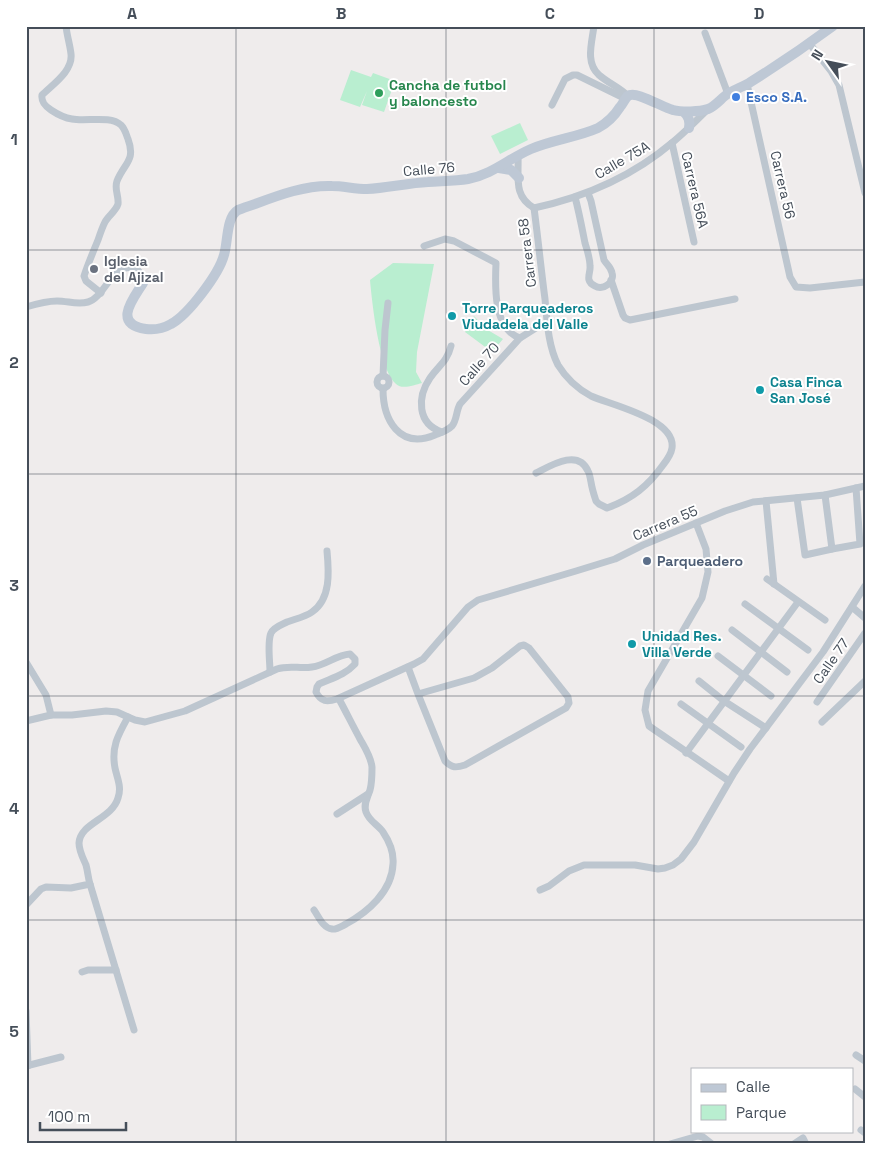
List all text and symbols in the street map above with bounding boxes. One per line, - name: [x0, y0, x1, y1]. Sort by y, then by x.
- text: A: [127, 3, 137, 24]
- text: B: [336, 3, 346, 24]
- text: C: [545, 3, 555, 24]
- text: D: [754, 3, 764, 24]
- north arrow: [804, 38, 854, 88]
- text: N: [807, 46, 827, 64]
- place label: Cancha de futbol y baloncesto: [389, 76, 506, 110]
- marker: Cancha de futbol y baloncesto: [373, 87, 385, 99]
- place label: Esco S.A.: [746, 88, 807, 106]
- marker: Esco S.A.: [730, 91, 742, 103]
- text: 1: [10, 129, 18, 150]
- street label: Calle 75A: [591, 137, 653, 183]
- street label: Carrera 56: [766, 149, 800, 221]
- street label: Carrera 56A: [677, 150, 713, 230]
- street label: Calle 76: [402, 158, 456, 180]
- street label: Carrera 58: [514, 217, 540, 289]
- place label: Iglesia del Ajizal: [104, 252, 164, 286]
- marker: Iglesia del Ajizal: [88, 263, 100, 275]
- place label: Torre Parqueaderos Viudadela del Valle: [462, 299, 593, 333]
- marker: Torre Parqueaderos Viudadela del Valle: [446, 310, 458, 322]
- street label: Calle 70: [455, 338, 503, 390]
- text: 2: [9, 352, 19, 373]
- place label: Casa Finca San José: [770, 373, 842, 407]
- marker: Casa Finca San José: [754, 384, 766, 396]
- street label: Carrera 55: [630, 501, 700, 545]
- place label: Parqueadero: [657, 552, 743, 570]
- marker: Parqueadero: [641, 555, 653, 567]
- text: 3: [9, 575, 19, 596]
- place label: Unidad Res. Villa Verde: [642, 627, 722, 661]
- street label: Calle 77: [809, 635, 853, 687]
- marker: Unidad Res. Villa Verde: [626, 638, 638, 650]
- text: 4: [9, 798, 19, 819]
- text: 5: [9, 1021, 19, 1042]
- legend: [691, 1068, 854, 1132]
- text: Calle: [736, 1077, 771, 1096]
- scale bar: [40, 1100, 126, 1132]
- text: Parque: [736, 1103, 787, 1122]
- text: 100 m: [48, 1107, 90, 1126]

